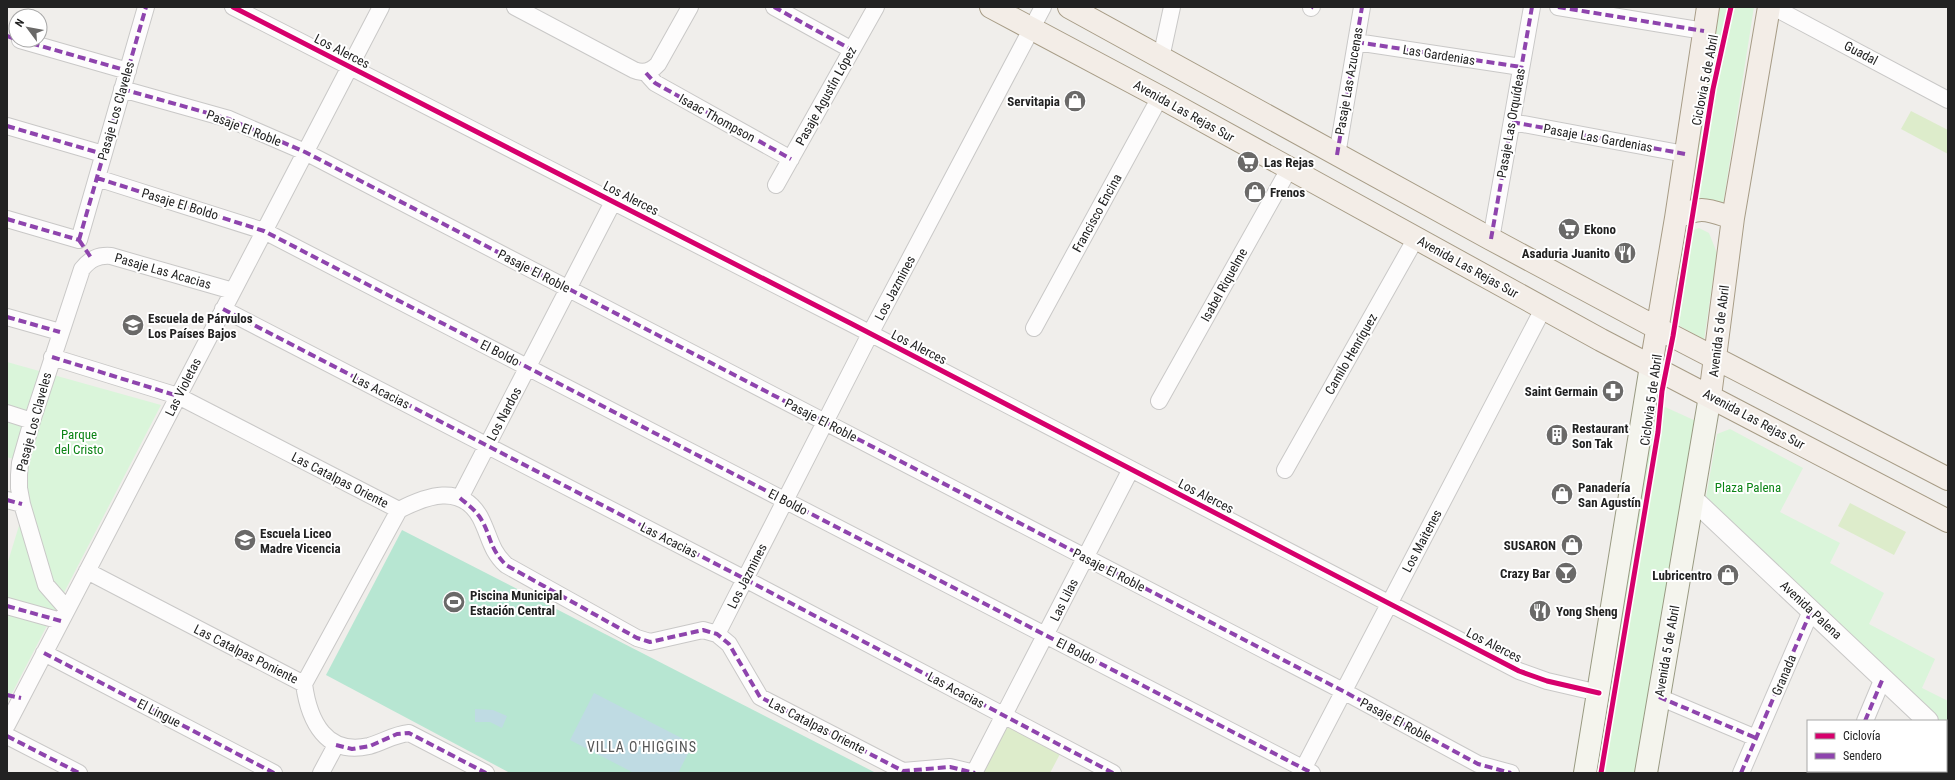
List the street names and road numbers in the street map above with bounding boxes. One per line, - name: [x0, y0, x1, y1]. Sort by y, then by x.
- street label: Pasaje Las Azucenas: [1332, 26, 1366, 136]
- street label: Los Alerces: [312, 31, 372, 71]
- street label: Ciclovia 5 de Abril: [1689, 33, 1721, 127]
- street label: Guadal: [1842, 38, 1880, 68]
- street label: Las Gardenias: [1402, 42, 1476, 68]
- street label: Pasaje Agustín López: [793, 44, 860, 148]
- street label: Pasaje Los Claveles: [95, 60, 137, 162]
- street label: Pasaje Las Orquídeas: [1494, 67, 1528, 179]
- street label: Avenida Las Rejas Sur: [1131, 77, 1237, 145]
- street label: Isaac Thompson: [676, 91, 758, 145]
- street label: Pasaje El Roble: [205, 107, 283, 149]
- street label: Pasaje Las Gardenias: [1542, 121, 1654, 155]
- street label: Francisco Encina: [1069, 171, 1125, 255]
- street label: Los Alerces: [601, 178, 661, 218]
- street label: Pasaje El Boldo: [140, 185, 220, 223]
- street label: Avenida Las Rejas Sur: [1415, 233, 1521, 301]
- street label: Pasaje El Roble: [495, 246, 573, 296]
- street label: Isabel Riquelme: [1198, 246, 1250, 324]
- street label: Pasaje Las Acacias: [113, 250, 213, 292]
- street label: Los Jazmines: [872, 253, 918, 323]
- street label: Avenida 5 de Abril: [1706, 284, 1732, 378]
- street label: Camilo Henríquez: [1322, 311, 1380, 397]
- street label: Los Alerces: [889, 327, 949, 367]
- street label: El Boldo: [478, 337, 522, 369]
- street label: Ciclovia 5 de Abril: [1637, 353, 1665, 447]
- street label: Las Violetas: [162, 355, 204, 419]
- street label: Las Acacias: [350, 370, 412, 412]
- street label: Pasaje Los Claveles: [14, 371, 54, 473]
- street label: Los Nardos: [484, 385, 524, 443]
- street label: Avenida Las Rejas Sur: [1701, 386, 1807, 452]
- street label: Pasaje El Roble: [782, 395, 860, 445]
- street label: Las Catalpas Oriente: [289, 449, 391, 511]
- street label: Los Alerces: [1176, 476, 1236, 516]
- street label: El Boldo: [766, 486, 810, 518]
- street label: Los Maitenes: [1399, 507, 1445, 575]
- street label: Las Acacias: [638, 519, 700, 561]
- street label: Los Jazmines: [724, 541, 770, 611]
- street label: Pasaje El Roble: [1070, 545, 1148, 595]
- street label: Las Lilas: [1047, 576, 1081, 624]
- street label: Avenida Palena: [1777, 578, 1845, 642]
- street label: Avenida 5 de Abril: [1652, 604, 1682, 698]
- street label: Las Catalpas Poniente: [191, 621, 301, 687]
- street label: Los Alerces: [1464, 625, 1524, 665]
- street label: El Boldo: [1054, 635, 1098, 667]
- street label: Granada: [1769, 652, 1799, 698]
- street label: Las Acacias: [925, 669, 987, 711]
- street label: Las Catalpas Oriente: [766, 695, 868, 757]
- street label: Pasaje El Roble: [1358, 695, 1434, 745]
- street label: El Lingue: [135, 696, 183, 730]

